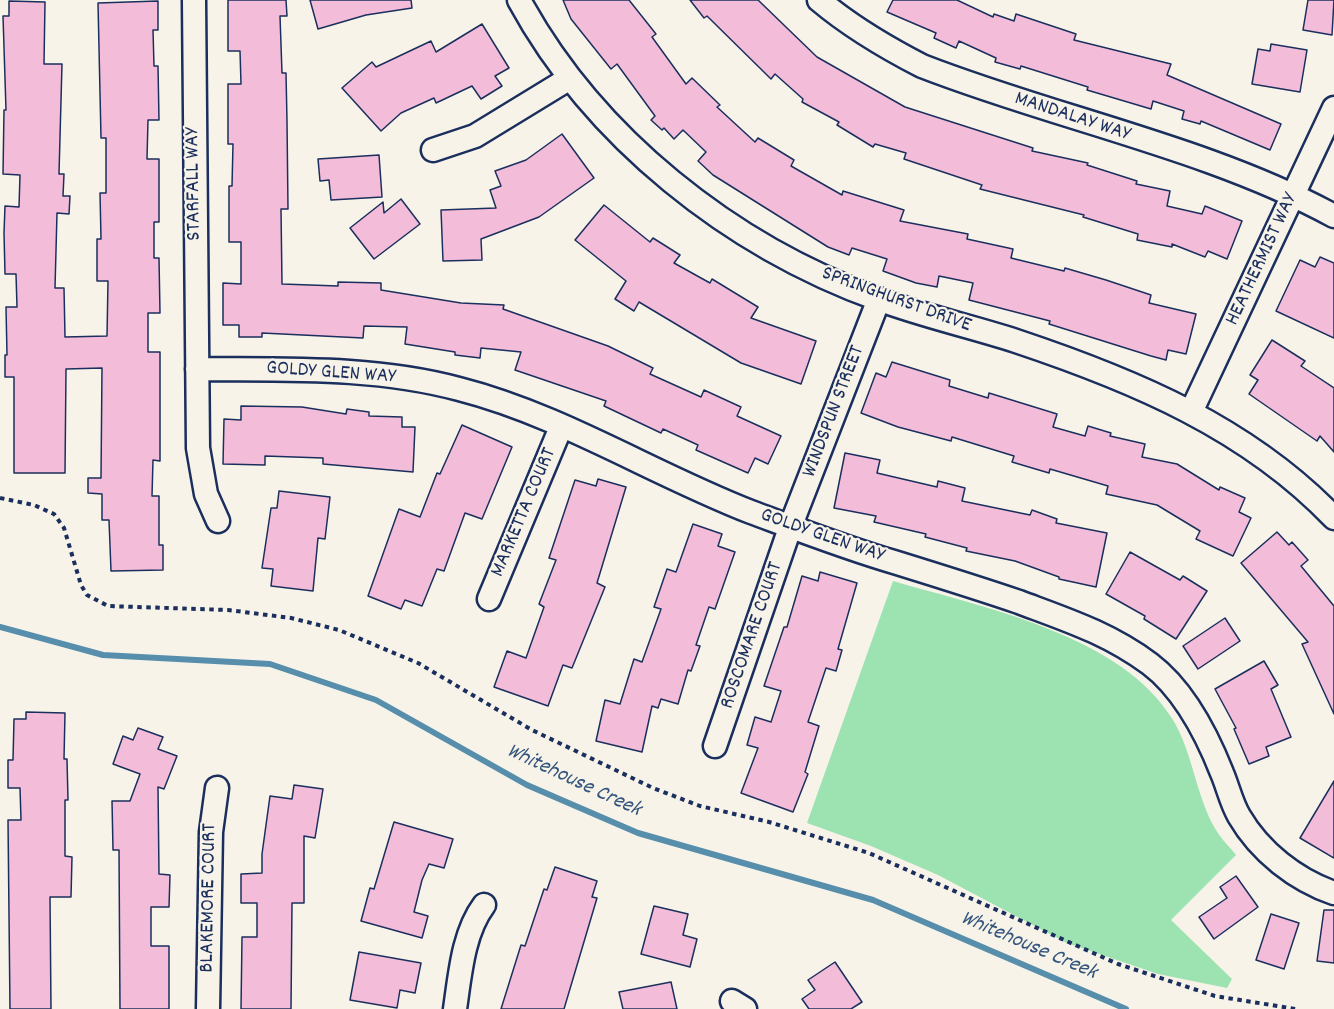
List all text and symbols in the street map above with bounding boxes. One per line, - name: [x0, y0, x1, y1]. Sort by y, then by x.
- street label: MANDALAY WAY: [1011, 87, 1133, 149]
- street label: STARFALL WAY: [181, 127, 209, 241]
- street label: HEATHERMIST WAY: [1221, 190, 1305, 330]
- street label: SPRINGHURST DRIVE: [818, 262, 974, 340]
- street label: WINDSPUN STREET: [798, 342, 872, 482]
- street label: GOLDY GLEN WAY: [265, 357, 397, 391]
- street label: MARKETTA COURT: [487, 445, 563, 581]
- street label: GOLDY GLEN WAY: [757, 504, 887, 570]
- street label: ROSCOMARE COURT: [716, 559, 790, 713]
- water label: Whitehouse Creek: [502, 739, 644, 825]
- street label: BLAKEMORE COURT: [196, 823, 224, 973]
- water label: Whitehouse Creek: [956, 906, 1100, 988]

